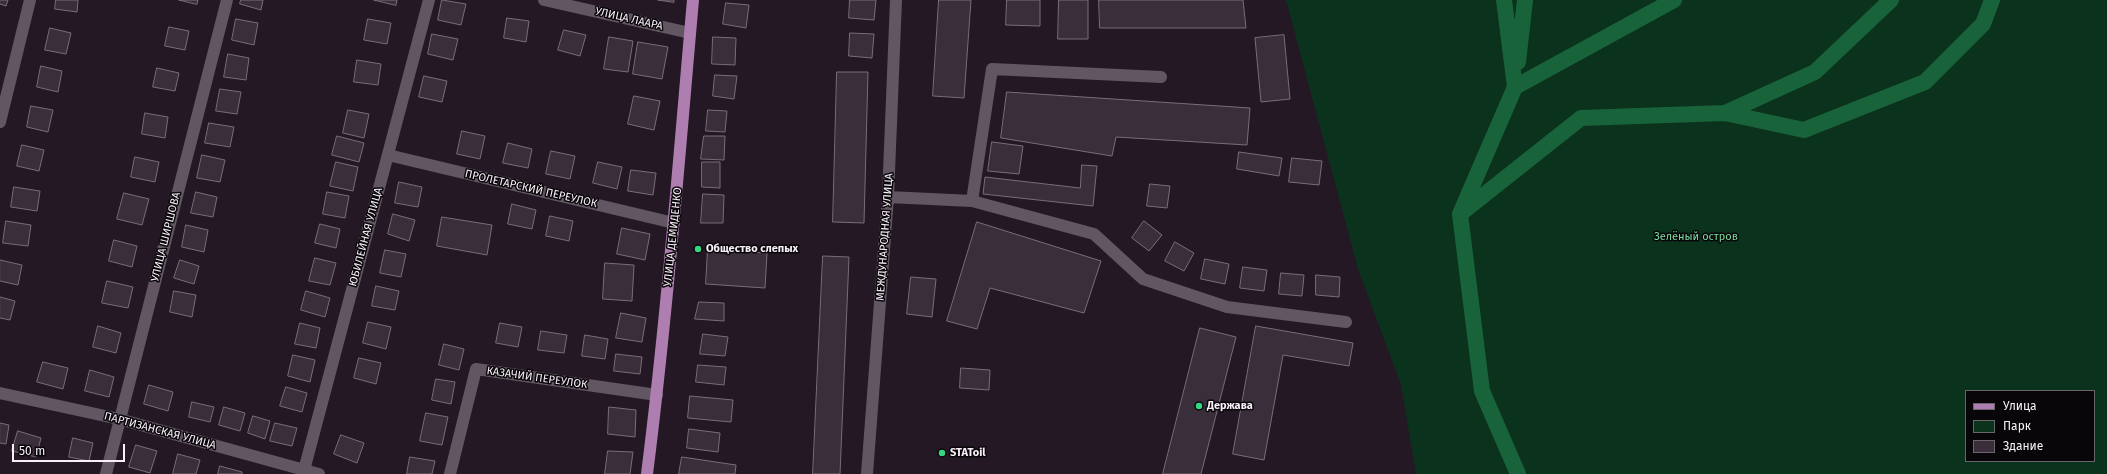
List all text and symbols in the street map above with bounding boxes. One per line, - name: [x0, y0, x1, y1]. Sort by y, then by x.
- street label: УЛИЦА ЛААРА: [594, 5, 664, 33]
- street label: ПРОЛЕТАРСКИЙ ПЕРЕУЛОК: [464, 167, 598, 211]
- street label: МЕЖДУНАРОДНАЯ УЛИЦА: [874, 173, 896, 301]
- street label: ЮБИЛЕЙНАЯ УЛИЦА: [346, 186, 386, 288]
- street label: УЛИЦА ДЕМИДЕНКО: [661, 187, 685, 287]
- street label: УЛИЦА ШИРШОВА: [148, 191, 184, 283]
- park label: Зелёный остров: [1654, 230, 1738, 244]
- place label: Общество слепых: [706, 242, 798, 256]
- marker: Общество слепых: [693, 244, 703, 254]
- street label: КАЗАЧИЙ ПЕРЕУЛОК: [486, 364, 588, 392]
- legend: [1965, 390, 2095, 462]
- place label: Держава: [1207, 399, 1253, 413]
- text: Улица: [2003, 399, 2037, 413]
- marker: Держава: [1194, 401, 1204, 411]
- street label: ПАРТИЗАНСКАЯ УЛИЦА: [103, 410, 217, 452]
- text: Парк: [2003, 419, 2031, 433]
- scale bar: [14, 436, 127, 462]
- text: Здание: [2003, 439, 2043, 453]
- text: 50 m: [19, 444, 45, 458]
- place label: STAToil: [950, 446, 986, 460]
- marker: STAToil: [937, 448, 947, 458]

